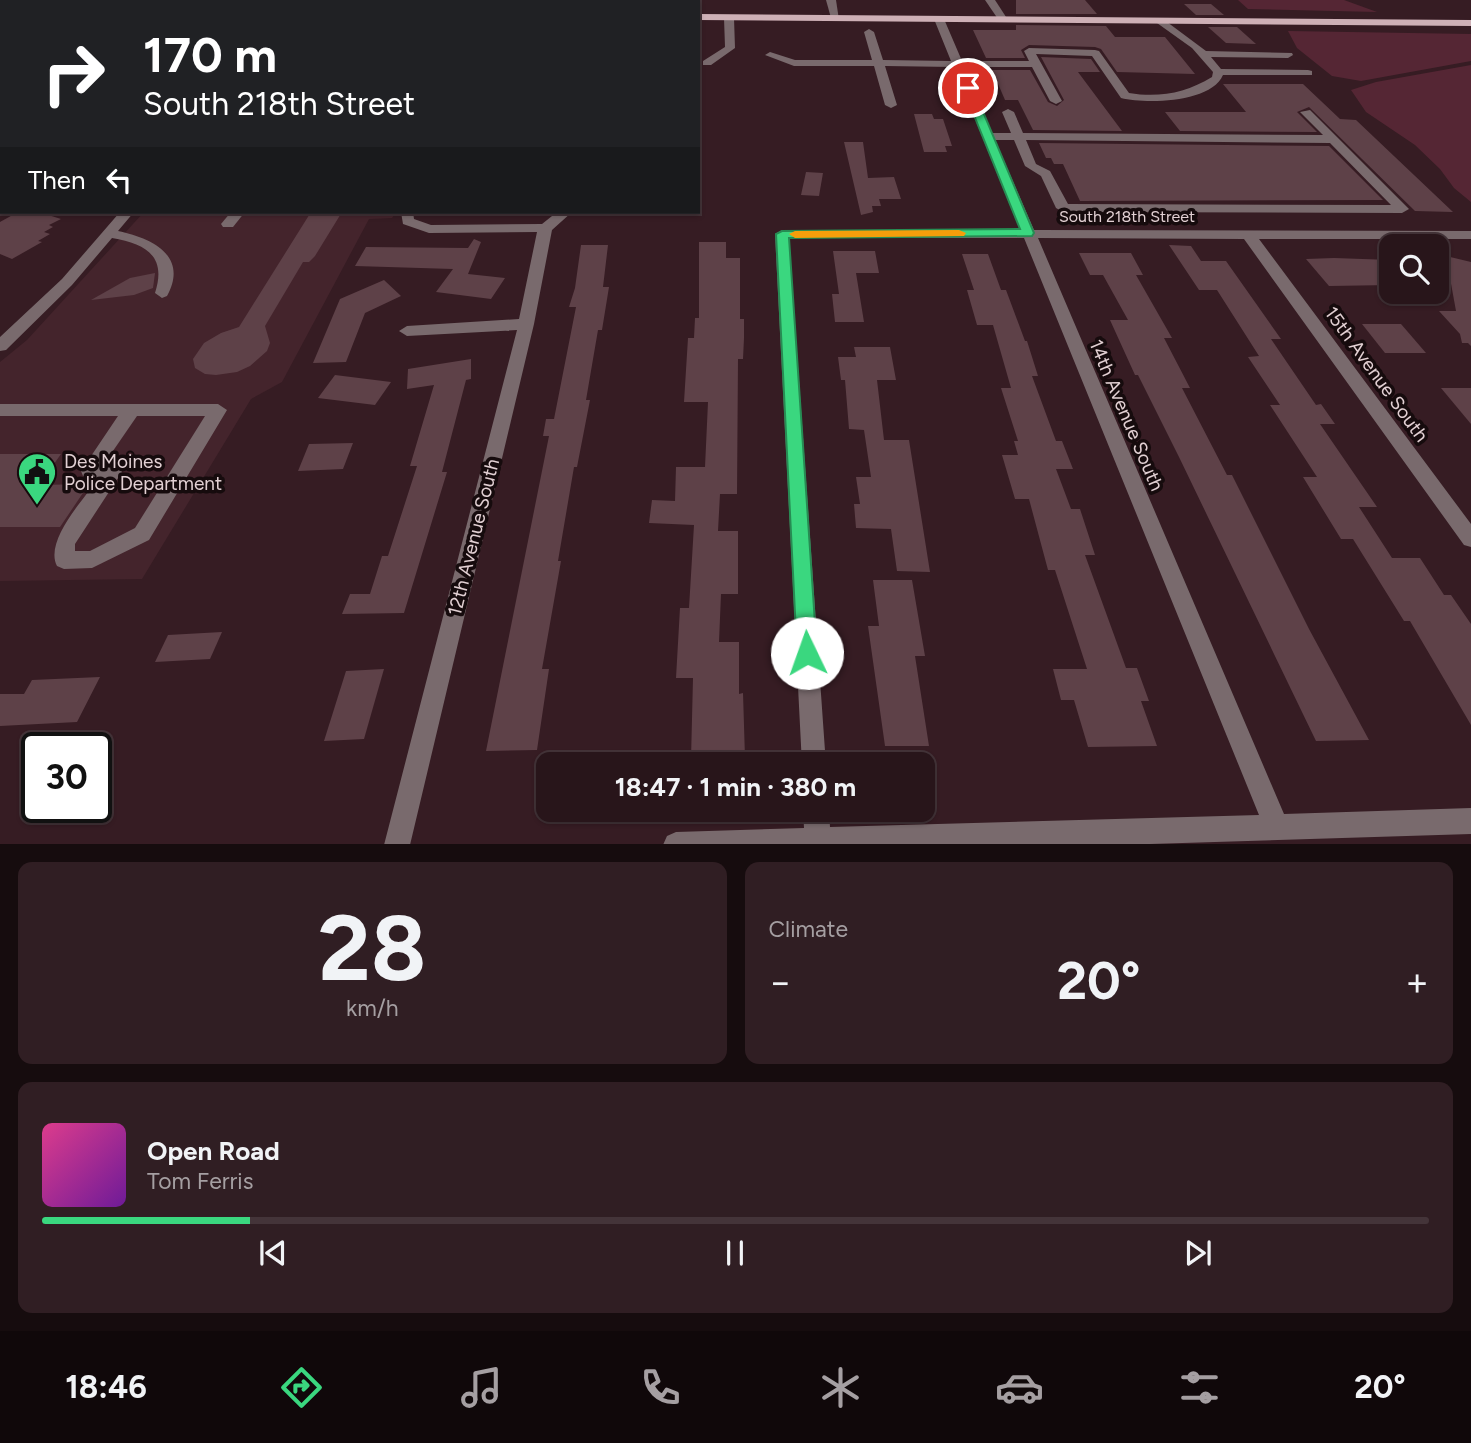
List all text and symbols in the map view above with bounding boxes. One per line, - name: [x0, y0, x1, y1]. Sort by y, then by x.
- text: 170 m: [143, 25, 277, 84]
- icon: right: [28, 28, 119, 119]
- pin: [938, 58, 998, 118]
- icon: arrive: [949, 69, 987, 107]
- text: South 218th Street: [143, 85, 415, 123]
- icon: left: [100, 161, 138, 199]
- text: Then: [28, 164, 86, 196]
- street label: South 218th Street: [1059, 207, 1195, 226]
- map controls: [1379, 234, 1449, 304]
- button: search: [1379, 234, 1449, 304]
- street label: 15th Avenue South: [1320, 302, 1433, 446]
- street label: 14th Avenue South: [1084, 336, 1169, 494]
- place label: Des Moines Police Department: [64, 450, 222, 495]
- public building icon: Des Moines Police Department: [16, 451, 58, 506]
- street label: 12th Avenue South: [443, 456, 504, 618]
- position arrow: [770, 616, 844, 690]
- speed limit sign: 30: [21, 732, 112, 823]
- text: 18:47 · 1 min · 380 m: [615, 771, 856, 803]
- text: 28: [318, 894, 426, 1003]
- text: Climate: [769, 915, 848, 943]
- text: 20°: [1057, 950, 1140, 1012]
- text: −: [769, 959, 792, 1005]
- text: +: [1405, 959, 1429, 1005]
- text: km/h: [346, 994, 399, 1022]
- text: Open Road: [147, 1135, 280, 1167]
- text: Tom Ferris: [147, 1167, 253, 1195]
- icon: previous: [254, 1234, 292, 1272]
- icon: pause: [716, 1234, 754, 1272]
- icon: next: [1179, 1234, 1217, 1272]
- icon: directions: [277, 1363, 326, 1412]
- icon: music: [457, 1363, 506, 1412]
- icon: phone: [636, 1363, 685, 1412]
- icon: climate: [816, 1363, 865, 1412]
- icon: car: [995, 1363, 1044, 1412]
- icon: filters: [1175, 1363, 1224, 1412]
- text: 18:46: [65, 1368, 147, 1406]
- text: 20°: [1354, 1368, 1406, 1406]

